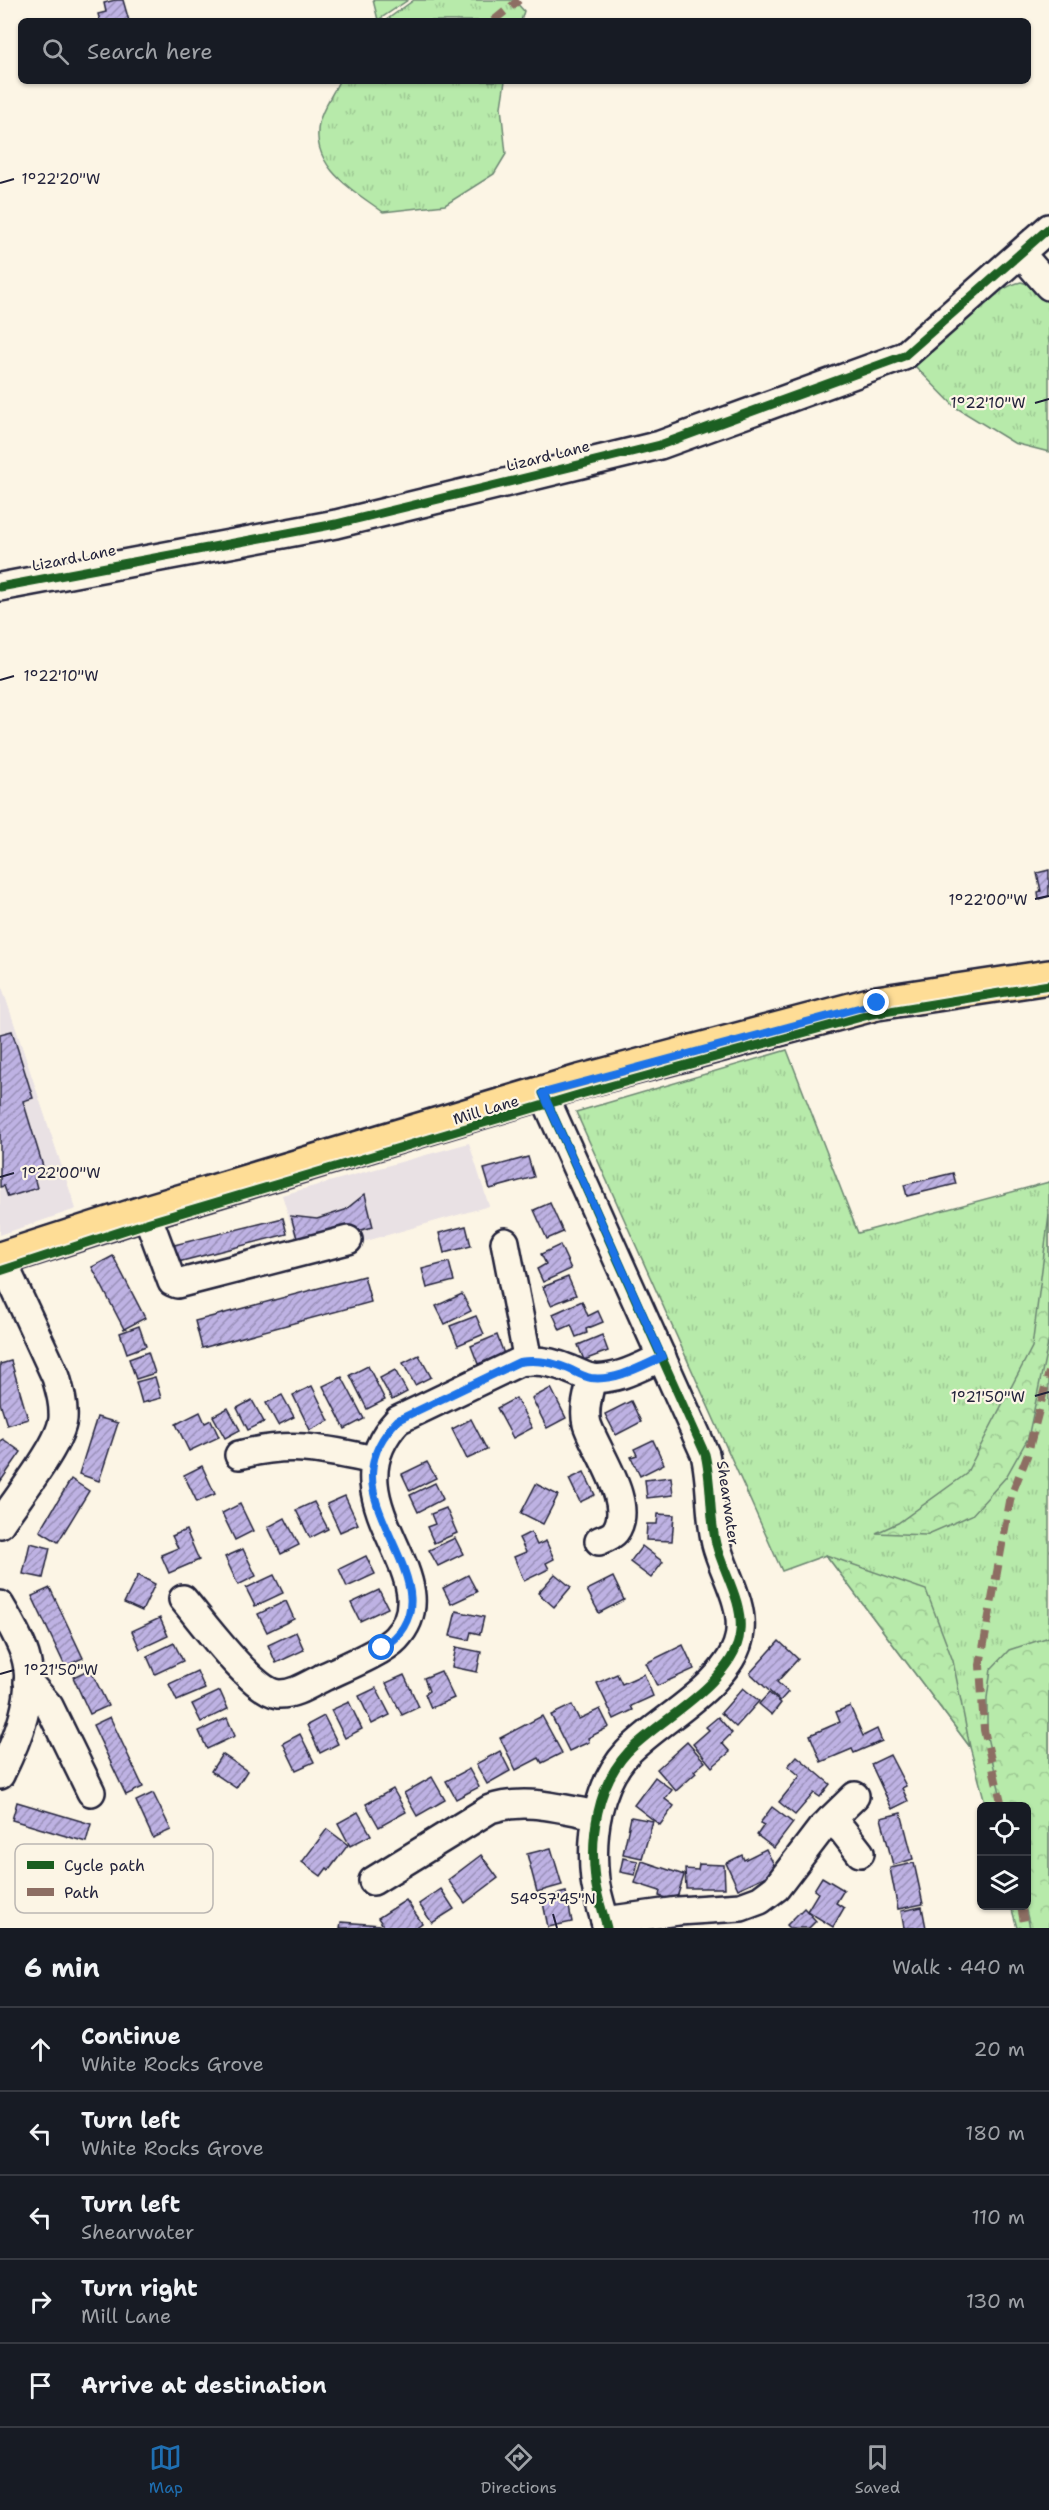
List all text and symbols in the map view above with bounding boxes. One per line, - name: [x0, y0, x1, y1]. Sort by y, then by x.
- search box: [18, 18, 1031, 84]
- icon: search: [39, 35, 72, 68]
- text: Search here: [87, 37, 213, 66]
- text: 1°22'20"W: [22, 169, 100, 189]
- text: 1°22'10"W: [950, 393, 1026, 413]
- street label: Lizard Lane: [504, 436, 592, 476]
- street label: Lizard Lane: [30, 540, 118, 576]
- text: 1°22'10"W: [23, 666, 99, 686]
- text: 1°22'00"W: [948, 890, 1028, 910]
- route end: [863, 989, 889, 1015]
- street label: Mill Lane: [451, 1091, 521, 1129]
- text: 1°22'00"W: [21, 1163, 101, 1183]
- text: 1°21'50"W: [951, 1387, 1025, 1407]
- street label: Shearwater: [712, 1459, 744, 1547]
- route start: [368, 1634, 394, 1660]
- text: 1°21'50"W: [24, 1660, 98, 1680]
- map controls: [977, 1802, 1031, 1910]
- button: locate: [977, 1802, 1031, 1856]
- legend: [15, 1844, 213, 1913]
- text: Cycle path: [64, 1855, 145, 1876]
- button: layers: [977, 1856, 1031, 1910]
- text: Path: [64, 1882, 99, 1903]
- text: 54°57'45"N: [510, 1889, 596, 1909]
- text: 6 min: [24, 1950, 100, 1985]
- text: Walk · 440 m: [892, 1954, 1025, 1980]
- text: Continue: [81, 2022, 181, 2051]
- icon: ahead: [24, 2033, 57, 2066]
- text: 20 m: [974, 2036, 1025, 2062]
- text: White Rocks Grove: [81, 2051, 264, 2077]
- text: Turn left: [81, 2106, 180, 2135]
- icon: left: [24, 2117, 57, 2150]
- text: 180 m: [965, 2120, 1025, 2146]
- text: White Rocks Grove: [81, 2135, 264, 2161]
- text: Turn left: [81, 2190, 180, 2219]
- icon: left: [24, 2201, 57, 2234]
- text: 110 m: [971, 2204, 1025, 2230]
- text: Shearwater: [81, 2219, 195, 2245]
- text: Turn right: [81, 2274, 198, 2303]
- icon: right: [24, 2285, 57, 2318]
- text: 130 m: [966, 2288, 1025, 2314]
- text: Mill Lane: [81, 2303, 171, 2329]
- icon: arrive: [24, 2369, 57, 2402]
- text: Arrive at destination: [81, 2371, 327, 2400]
- tab: Map: [149, 2441, 183, 2498]
- tab: Directions: [481, 2441, 557, 2498]
- tab: Saved: [855, 2441, 900, 2498]

